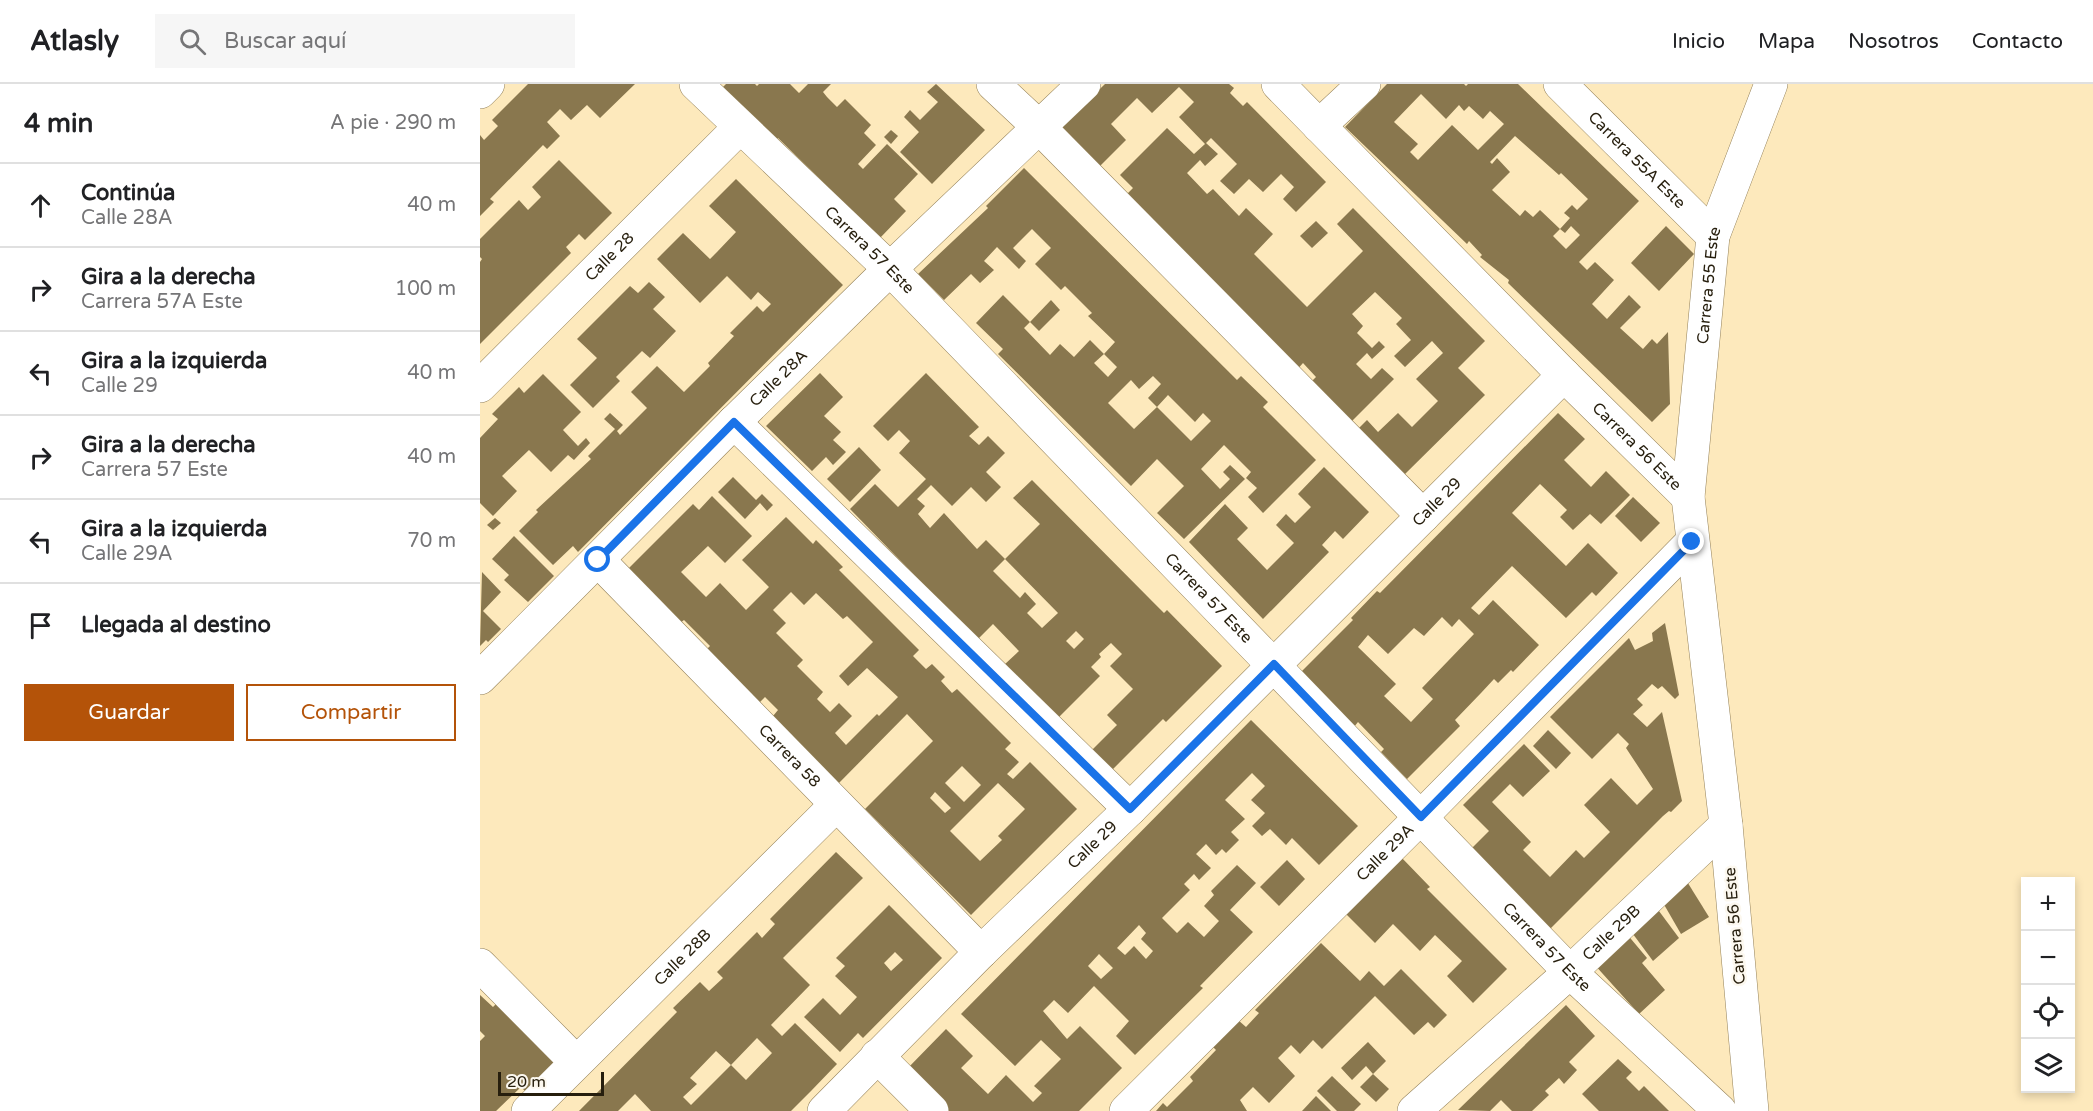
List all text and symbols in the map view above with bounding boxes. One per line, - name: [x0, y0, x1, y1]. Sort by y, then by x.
- search box: [155, 14, 575, 68]
- text: Atlasly: [30, 24, 119, 58]
- icon: search: [176, 25, 209, 58]
- text: Buscar aquí: [224, 28, 347, 54]
- text: Inicio: [1672, 29, 1725, 54]
- text: Mapa: [1758, 29, 1815, 54]
- text: Nosotros: [1848, 29, 1939, 54]
- text: Contacto: [1972, 29, 2063, 54]
- street label: Carrera 55A Este: [1584, 107, 1690, 213]
- text: 4 min: [24, 108, 93, 139]
- text: A pie · 290 m: [330, 111, 456, 135]
- text: Continúa: [81, 180, 175, 206]
- icon: ahead: [24, 189, 57, 222]
- text: 40 m: [407, 193, 456, 217]
- street label: Carrera 57 Este: [820, 202, 919, 298]
- text: Calle 28A: [81, 206, 173, 230]
- street label: Carrera 55 Este: [1693, 224, 1726, 345]
- street label: Calle 28: [581, 228, 638, 286]
- text: Gira a la derecha: [81, 264, 256, 290]
- icon: right: [24, 273, 57, 306]
- text: 100 m: [395, 277, 456, 301]
- text: Carrera 57A Este: [81, 290, 243, 314]
- street label: Calle 28A: [745, 345, 812, 411]
- text: Gira a la izquierda: [81, 348, 267, 374]
- icon: left: [24, 357, 57, 390]
- text: 40 m: [407, 361, 456, 385]
- text: Calle 29: [81, 374, 158, 398]
- street label: Carrera 56 Este: [1588, 398, 1686, 495]
- text: Gira a la derecha: [81, 432, 256, 458]
- icon: right: [24, 441, 57, 474]
- text: 40 m: [407, 445, 456, 469]
- text: Carrera 57 Este: [81, 458, 228, 482]
- street label: Calle 29: [1408, 473, 1466, 531]
- text: Gira a la izquierda: [81, 516, 267, 542]
- icon: left: [24, 525, 57, 558]
- route end: [1678, 528, 1704, 554]
- text: 70 m: [407, 529, 456, 553]
- text: Calle 29A: [81, 542, 173, 566]
- route start: [584, 546, 610, 572]
- street label: Carrera 57 Este: [1160, 549, 1256, 647]
- icon: arrive: [24, 609, 57, 642]
- text: Llegada al destino: [81, 612, 271, 638]
- button: Guardar: [24, 684, 234, 741]
- button: Compartir: [246, 684, 456, 741]
- street label: Carrera 58: [754, 720, 825, 792]
- street label: Calle 29: [1063, 816, 1122, 873]
- street label: Calle 29A: [1352, 820, 1418, 886]
- street label: Carrera 56 Este: [1720, 867, 1750, 985]
- map controls: [2021, 877, 2075, 1093]
- button: +: [2021, 877, 2075, 931]
- street label: Carrera 57 Este: [1498, 898, 1595, 996]
- street label: Calle 29B: [1578, 901, 1645, 965]
- street label: Calle 28B: [650, 925, 715, 990]
- button: −: [2021, 931, 2075, 985]
- button: locate: [2021, 985, 2075, 1039]
- button: layers: [2021, 1039, 2075, 1093]
- scale bar: [498, 1069, 604, 1096]
- text: 20 m: [507, 1072, 546, 1092]

